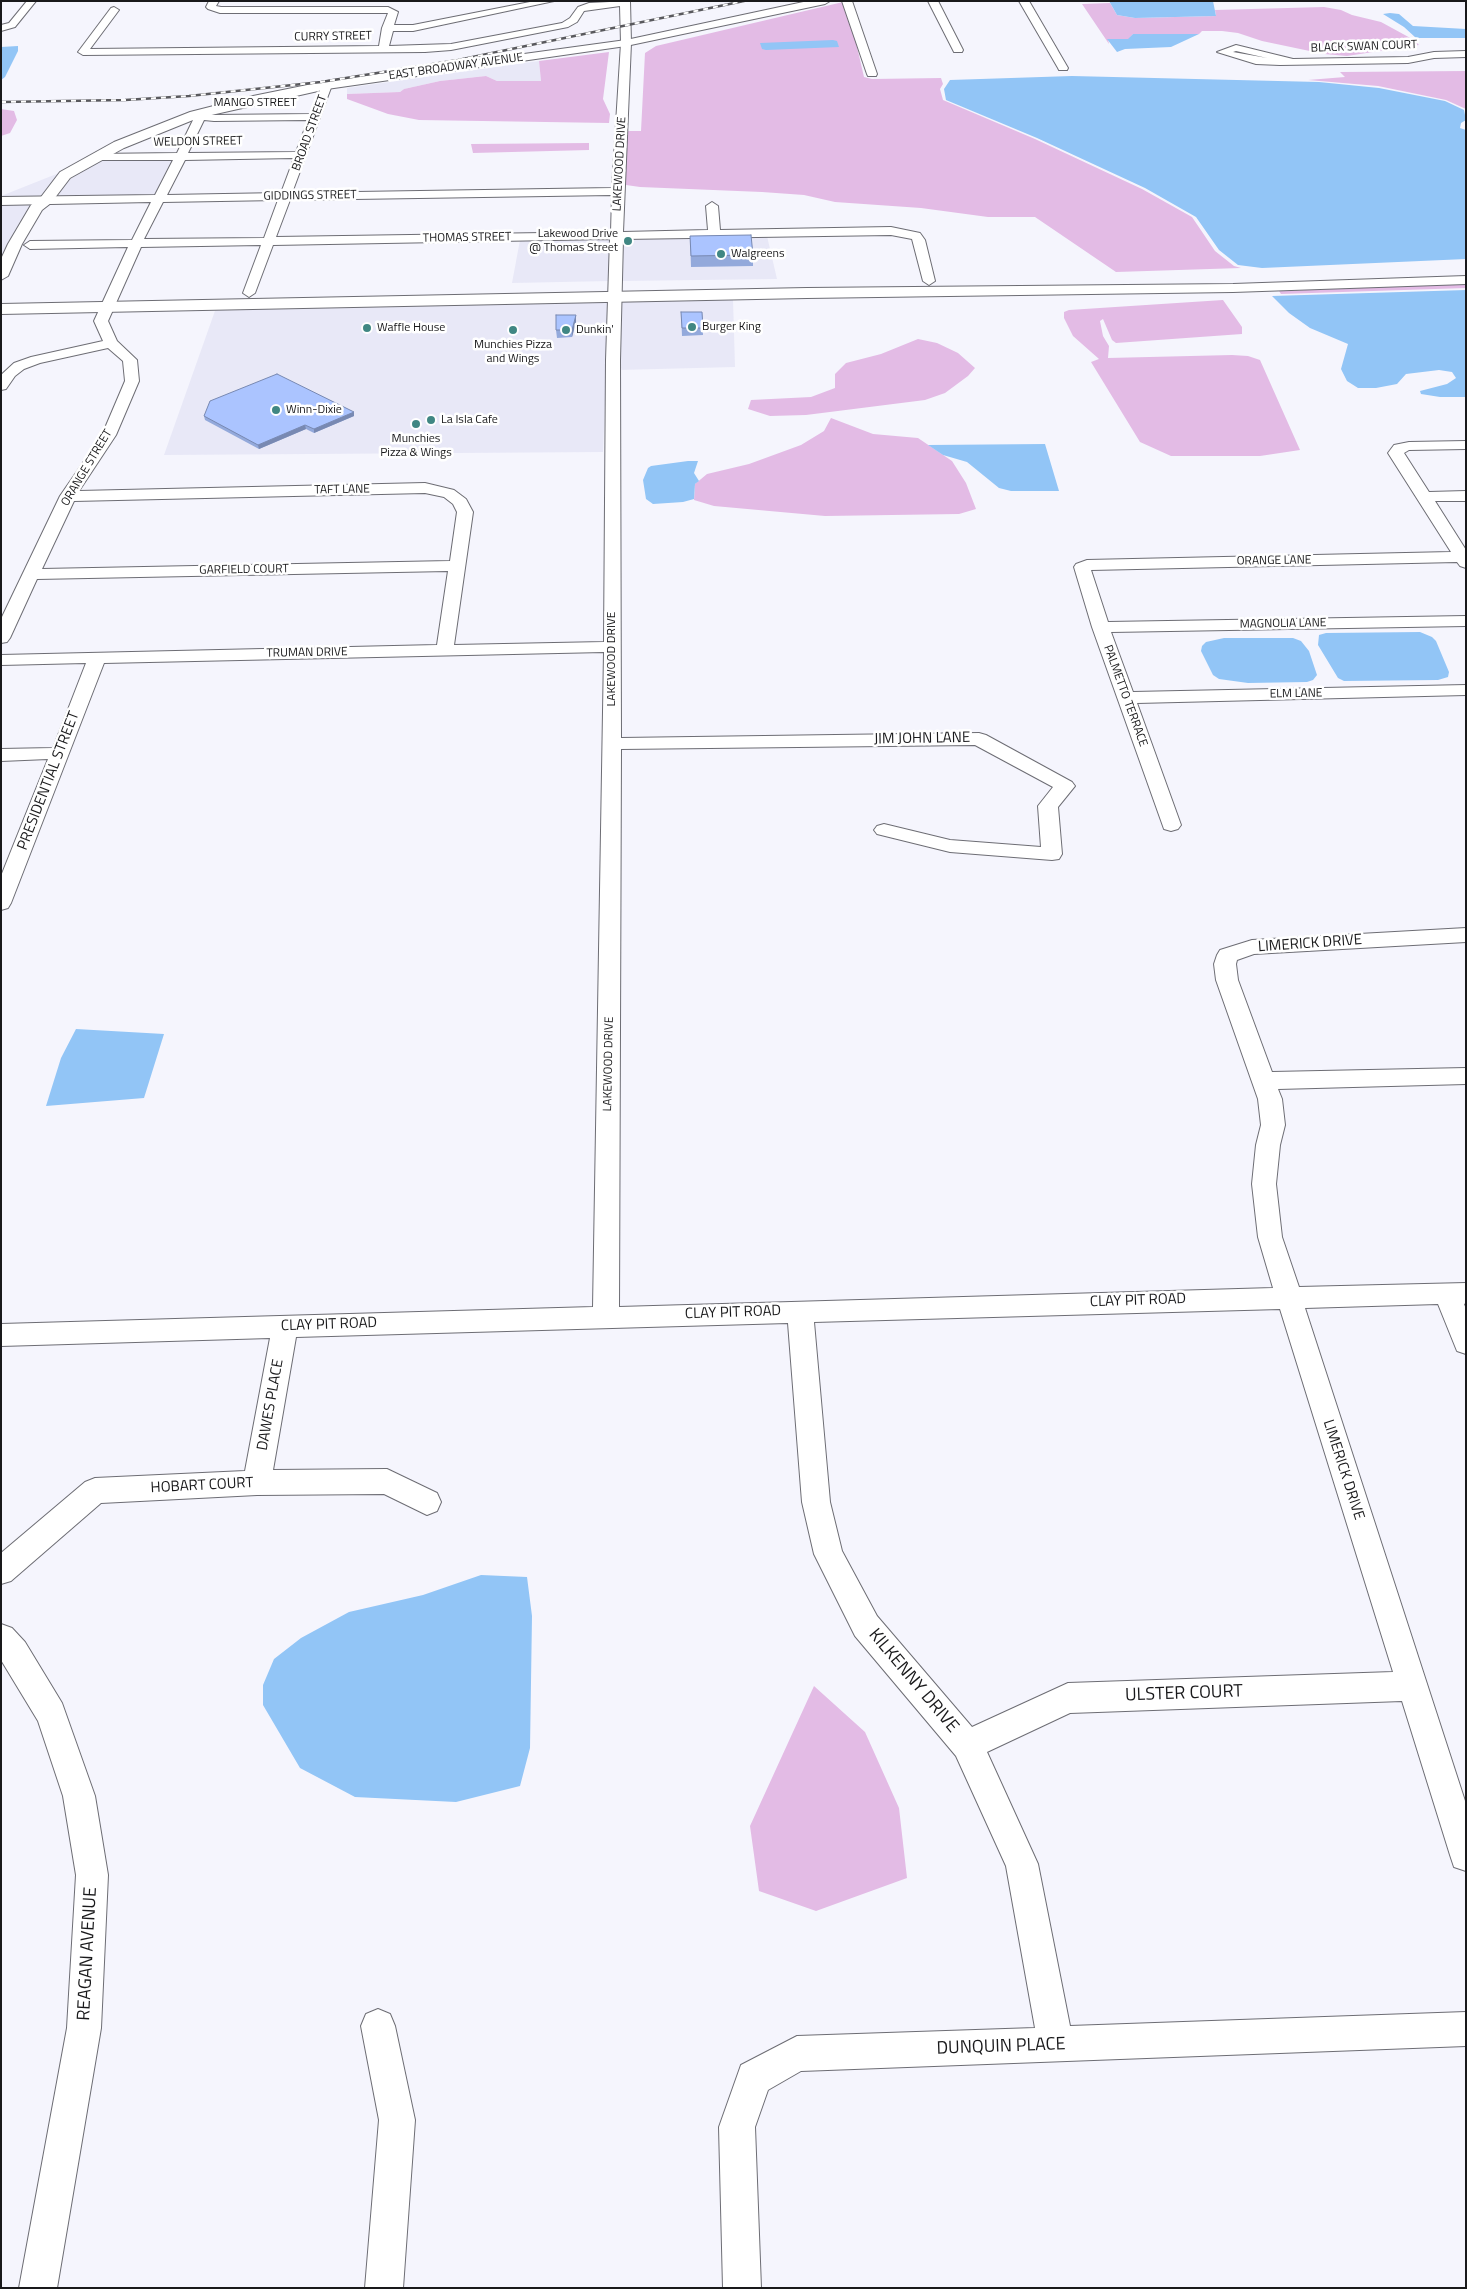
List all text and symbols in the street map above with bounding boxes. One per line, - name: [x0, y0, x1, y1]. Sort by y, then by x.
- street label: CURRY STREET: [294, 29, 372, 45]
- street label: BLACK SWAN COURT: [1311, 38, 1417, 56]
- street label: EAST BROADWAY AVENUE: [388, 50, 524, 84]
- street label: BROAD STREET: [290, 93, 330, 173]
- street label: MANGO STREET: [213, 96, 297, 110]
- street label: LAKEWOOD DRIVE: [610, 116, 630, 212]
- street label: WELDON STREET: [153, 134, 243, 150]
- street label: GIDDINGS STREET: [263, 188, 357, 204]
- place label: Lakewood Drive @ Thomas Street: [529, 227, 618, 255]
- street label: THOMAS STREET: [423, 230, 511, 246]
- marker: Lakewood Drive @ Thomas Street: [622, 235, 634, 247]
- place label: Walgreens: [731, 247, 785, 261]
- marker: Walgreens: [715, 248, 727, 260]
- place label: Burger King: [702, 320, 761, 334]
- place label: Waffle House: [377, 321, 445, 335]
- marker: Burger King: [686, 321, 698, 333]
- marker: Waffle House: [361, 322, 373, 334]
- place label: Dunkin': [576, 323, 614, 337]
- marker: Munchies Pizza and Wings: [507, 324, 519, 336]
- marker: Dunkin': [560, 324, 572, 336]
- place label: Munchies Pizza and Wings: [474, 338, 552, 366]
- place label: Winn-Dixie: [286, 403, 342, 417]
- marker: Winn-Dixie: [270, 404, 282, 416]
- place label: La Isla Cafe: [441, 413, 498, 427]
- marker: La Isla Cafe: [425, 414, 437, 426]
- marker: Munchies Pizza & Wings: [410, 418, 422, 430]
- street label: ORANGE STREET: [58, 427, 116, 509]
- place label: Munchies Pizza & Wings: [380, 432, 452, 460]
- street label: TAFT LANE: [314, 482, 370, 498]
- street label: ORANGE LANE: [1236, 553, 1312, 569]
- street label: GARFIELD COURT: [199, 562, 289, 578]
- street label: LAKEWOOD DRIVE: [605, 612, 619, 706]
- street label: MAGNOLIA LANE: [1240, 616, 1326, 632]
- street label: PALMETTO TERRACE: [1100, 643, 1150, 749]
- street label: TRUMAN DRIVE: [266, 645, 348, 661]
- street label: ELM LANE: [1270, 686, 1322, 702]
- street label: PRESIDENTIAL STREET: [14, 709, 84, 853]
- street label: JIM JOHN LANE: [874, 729, 970, 749]
- street label: LIMERICK DRIVE: [1257, 931, 1363, 957]
- street label: LAKEWOOD DRIVE: [601, 1016, 617, 1112]
- street label: CLAY PIT ROAD: [1090, 1290, 1186, 1312]
- street label: CLAY PIT ROAD: [685, 1302, 781, 1324]
- street label: CLAY PIT ROAD: [281, 1314, 377, 1336]
- street label: DAWES PLACE: [254, 1358, 288, 1452]
- street label: LIMERICK DRIVE: [1318, 1418, 1368, 1522]
- street label: HOBART COURT: [150, 1474, 254, 1498]
- street label: KILKENNY DRIVE: [863, 1625, 963, 1737]
- street label: ULSTER COURT: [1125, 1681, 1243, 1707]
- street label: REAGAN AVENUE: [74, 1887, 102, 2021]
- street label: DUNQUIN PLACE: [936, 2034, 1066, 2060]

